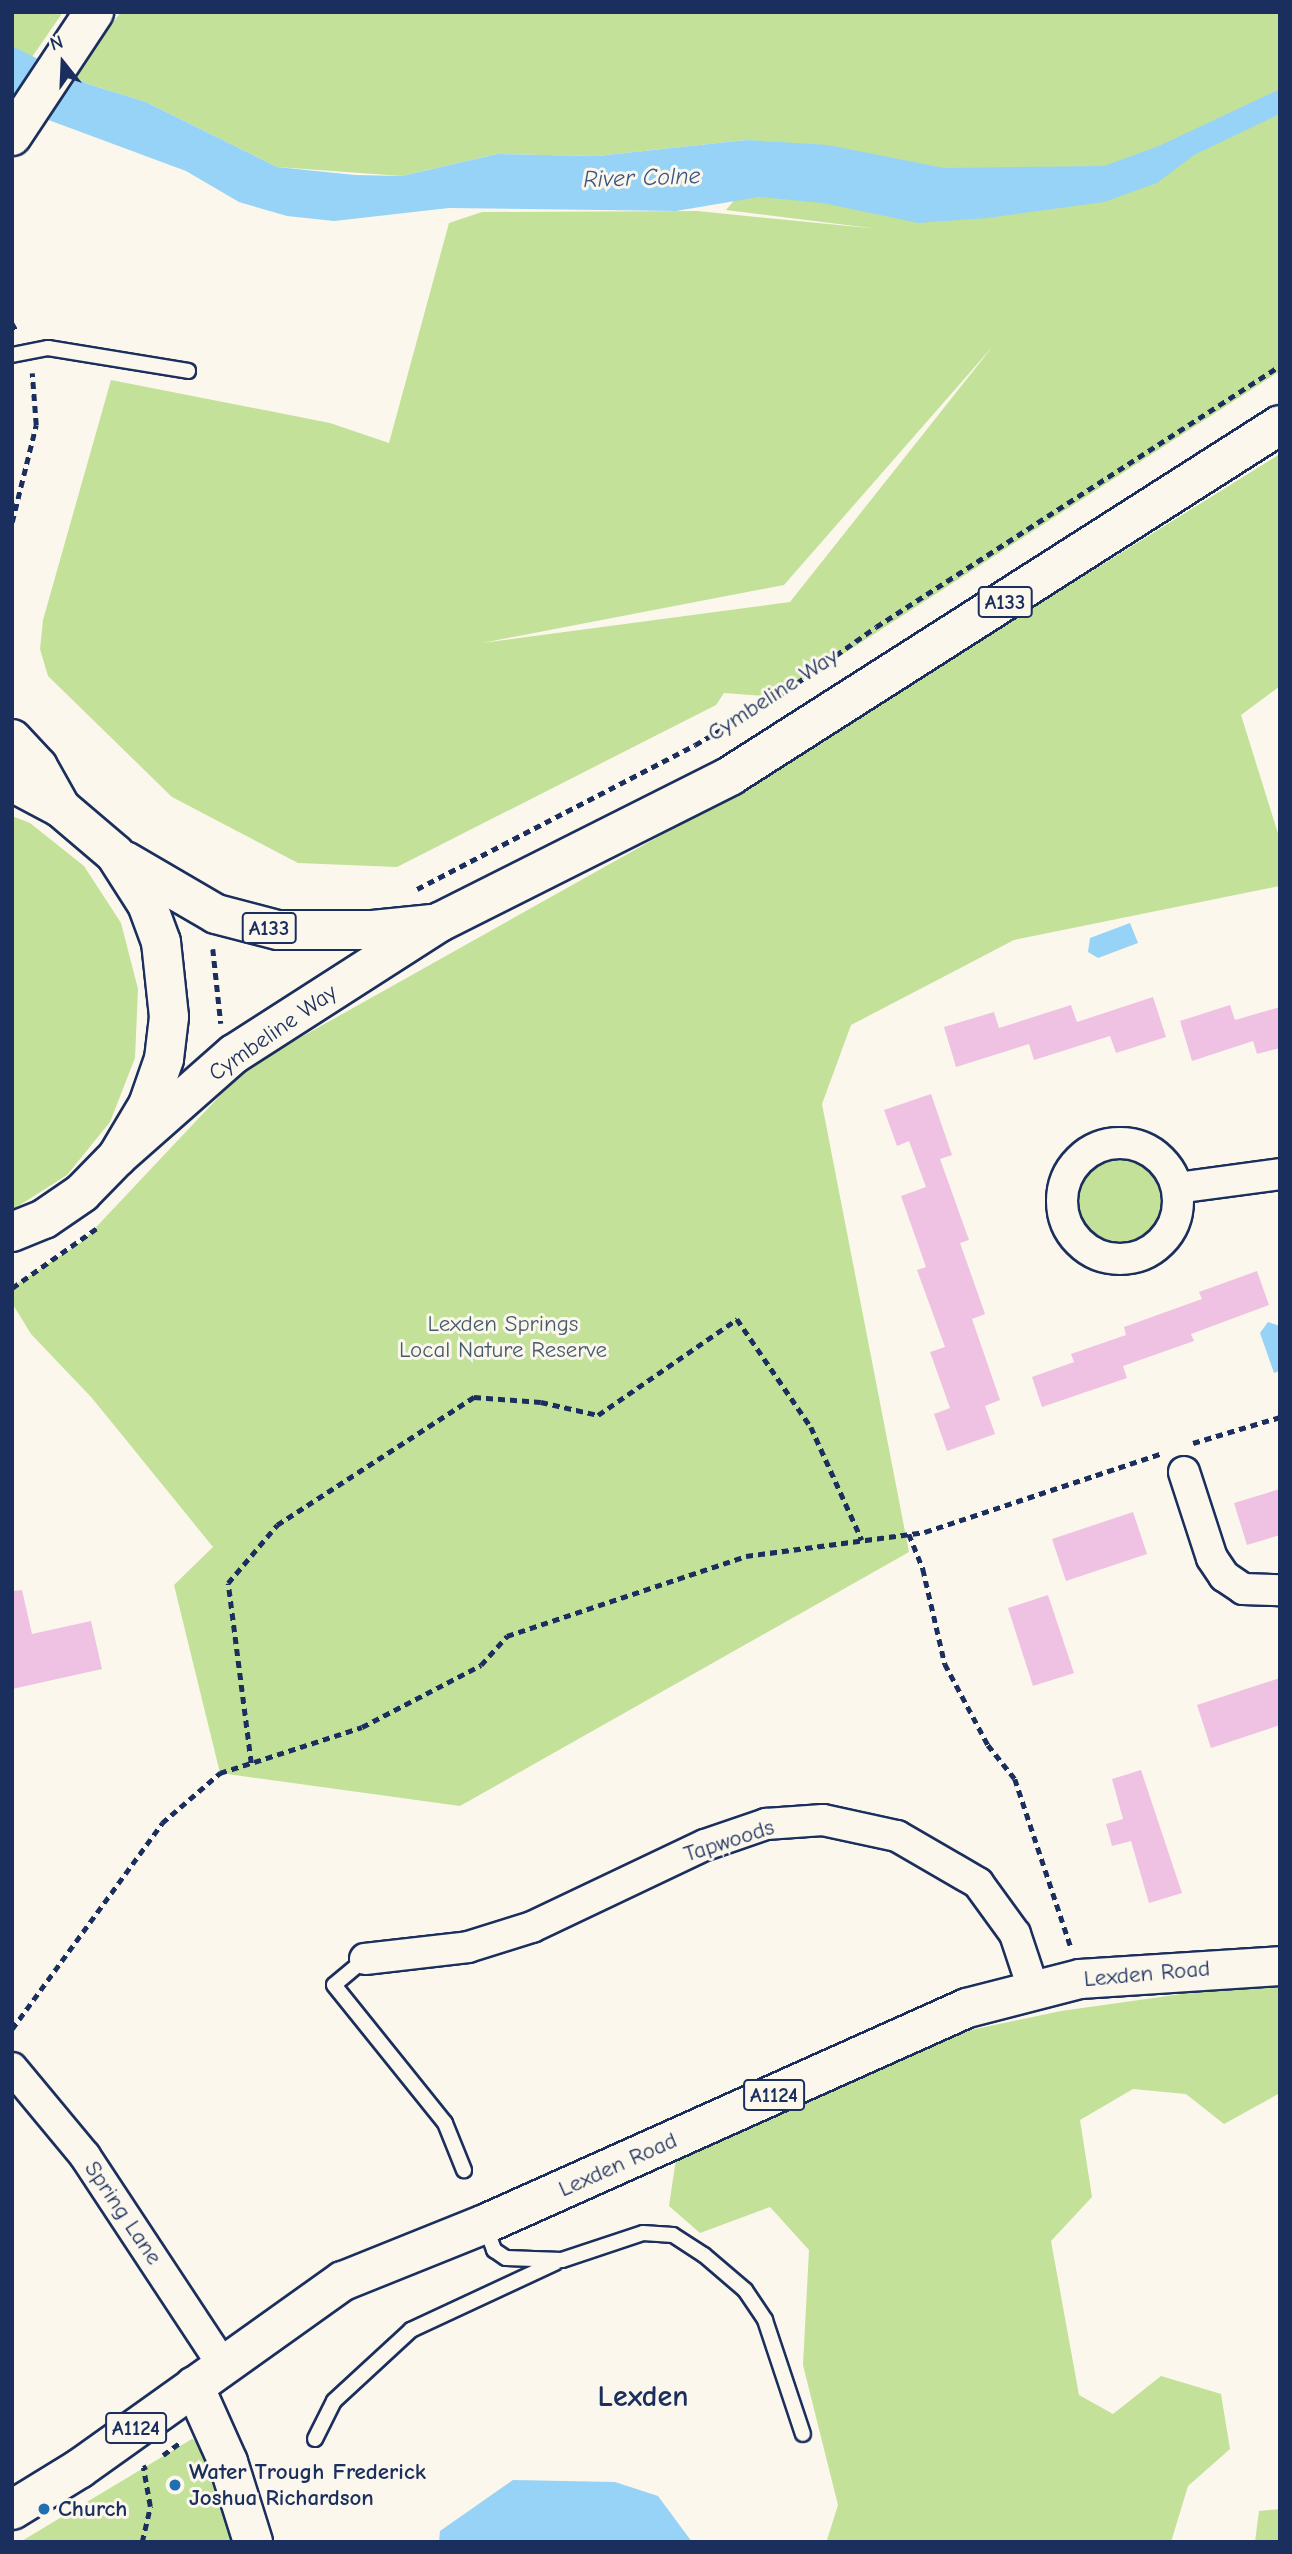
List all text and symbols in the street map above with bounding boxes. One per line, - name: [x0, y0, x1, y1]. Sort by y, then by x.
- north arrow: [28, 28, 98, 98]
- text: N: [47, 31, 66, 55]
- water label: River Colne: [583, 162, 701, 194]
- road number: A133: [977, 584, 1033, 620]
- street label: Cymbeline Way: [703, 643, 843, 747]
- road number: A133: [241, 911, 297, 946]
- street label: Cymbeline Way: [204, 979, 342, 1087]
- park label: Lexden Springs Local Nature Reserve: [399, 1310, 607, 1364]
- street label: Tapwoods: [680, 1813, 778, 1869]
- street label: Lexden Road: [1083, 1955, 1211, 1993]
- road number: A1124: [742, 2078, 806, 2112]
- street label: Lexden Road: [554, 2127, 682, 2203]
- street label: Spring Lane: [78, 2156, 168, 2270]
- district label: Lexden: [598, 2379, 688, 2415]
- road number: A1124: [104, 2410, 168, 2446]
- place label: Water Trough Frederick Joshua Richardson: [189, 2458, 426, 2512]
- marker: Water Trough Frederick Joshua Richardson: [167, 2477, 183, 2493]
- place label: Church: [58, 2495, 127, 2523]
- marker: Church: [36, 2501, 52, 2517]

